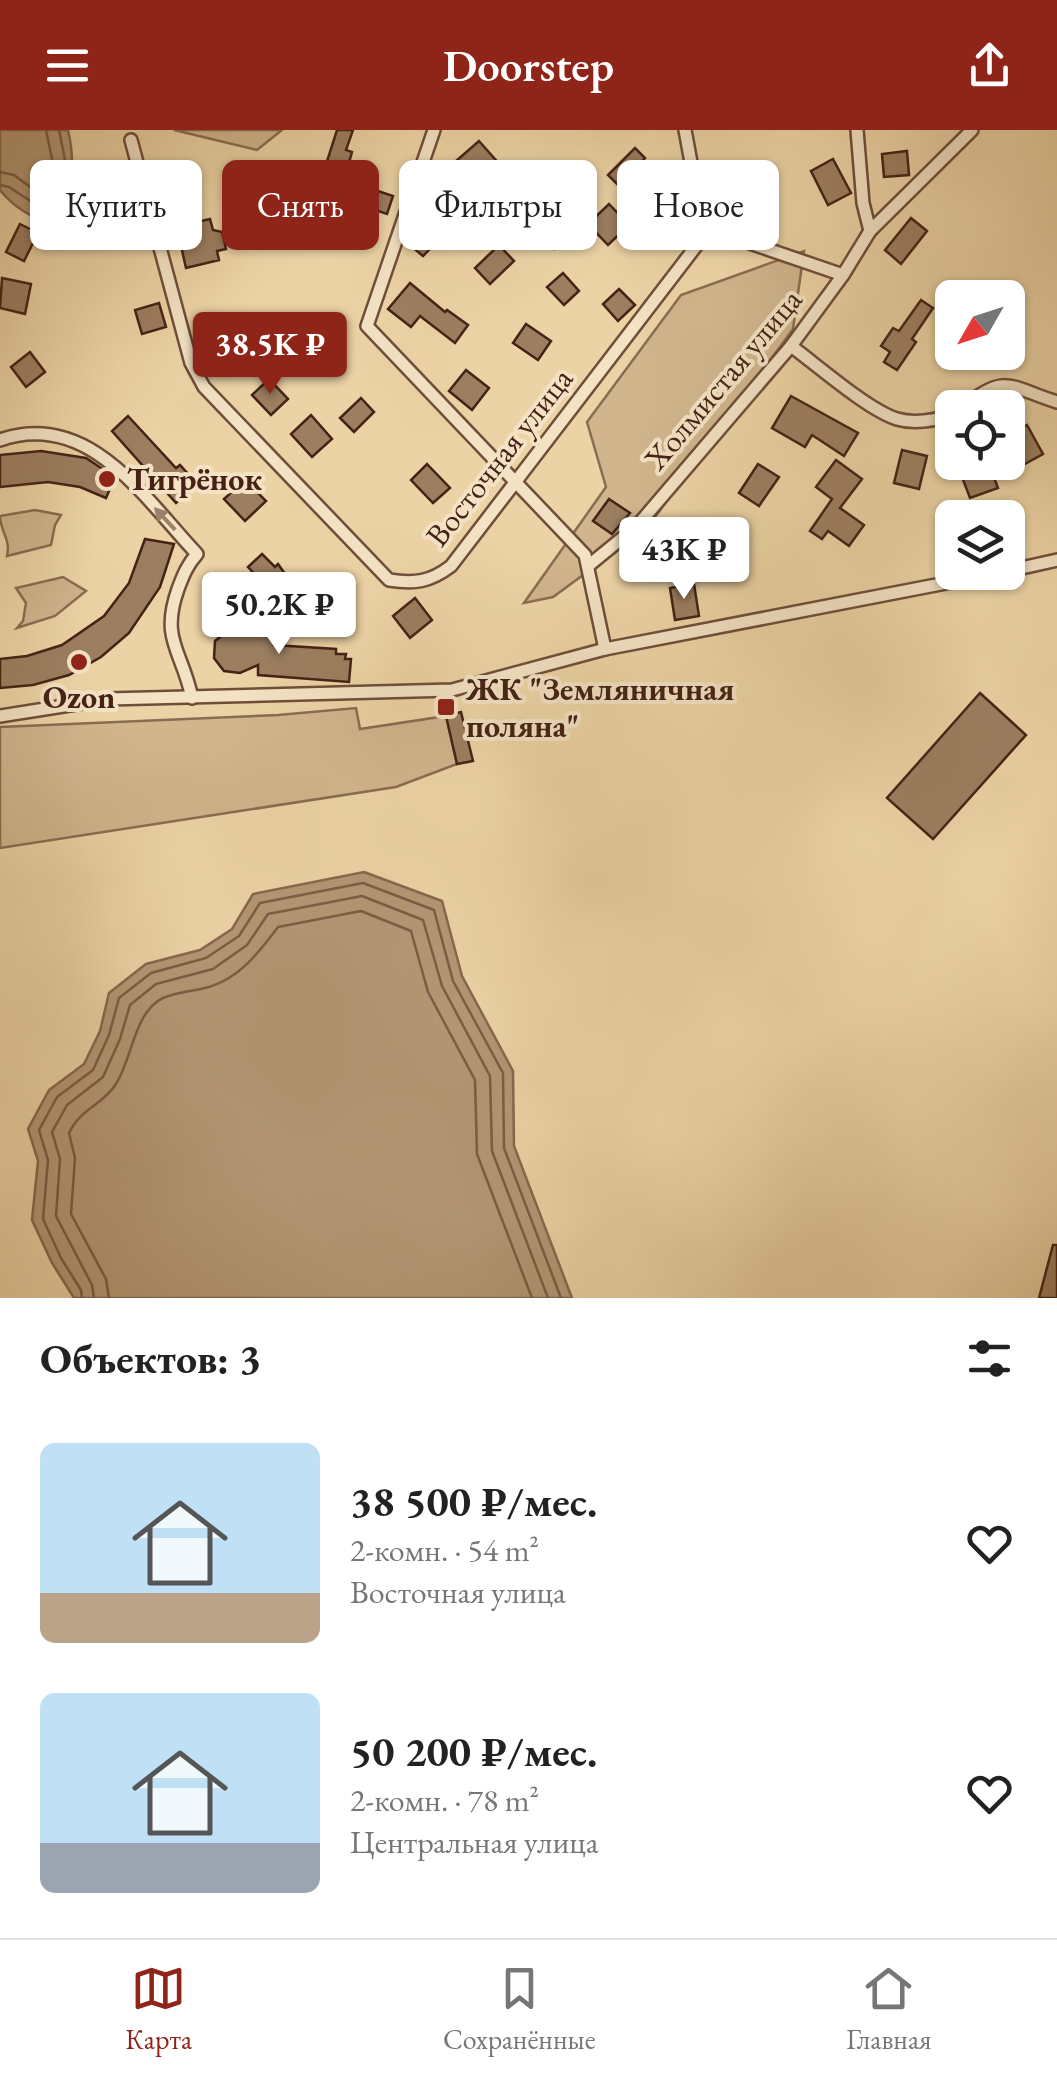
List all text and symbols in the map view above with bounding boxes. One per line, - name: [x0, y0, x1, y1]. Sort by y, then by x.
- text: Doorstep: [443, 36, 614, 94]
- icon: menu: [40, 38, 95, 93]
- icon: share: [962, 38, 1017, 93]
- chip: Купить: [30, 160, 202, 250]
- chip: Снять: [222, 160, 379, 250]
- chip: Фильтры: [399, 160, 597, 250]
- chip: Новое: [617, 160, 779, 250]
- street label: Холмистая улица: [634, 279, 811, 479]
- north arrow: [935, 280, 1025, 370]
- map controls: [935, 280, 1025, 590]
- pin: 38.5K ₽: [178, 312, 362, 397]
- text: 38.5K ₽: [215, 323, 325, 365]
- street label: Восточная улица: [416, 359, 582, 555]
- button: locate: [935, 390, 1025, 480]
- place label: Тигрёнок: [127, 458, 262, 500]
- marker: Тигрёнок: [96, 468, 118, 490]
- button: layers: [935, 500, 1025, 590]
- one-way arrow: [154, 508, 177, 532]
- pin: 43K ₽: [614, 517, 754, 602]
- text: 43K ₽: [641, 528, 727, 570]
- pin: 50.2K ₽: [187, 572, 371, 657]
- text: 50.2K ₽: [224, 583, 334, 625]
- marker: Ozon: [68, 651, 90, 673]
- place label: ЖК "Земляничная поляна": [465, 668, 734, 747]
- place label: Ozon: [43, 676, 115, 718]
- marker: ЖК "Земляничная поляна": [435, 696, 457, 718]
- text: Объектов: 3: [40, 1331, 261, 1386]
- icon: filters: [962, 1331, 1017, 1386]
- text: 38 500 ₽/мес.: [350, 1474, 597, 1529]
- icon: home: [120, 1483, 240, 1603]
- icon: heart: [962, 1516, 1017, 1571]
- text: 2-комн. · 54 m²: [350, 1529, 539, 1571]
- text: Восточная улица: [350, 1571, 566, 1613]
- text: 50 200 ₽/мес.: [350, 1724, 597, 1779]
- icon: home: [120, 1733, 240, 1853]
- icon: heart: [962, 1766, 1017, 1821]
- text: 2-комн. · 78 m²: [350, 1779, 539, 1821]
- text: Центральная улица: [350, 1821, 599, 1863]
- tab: Карта: [125, 1961, 192, 2057]
- tab: Сохранённые: [443, 1961, 596, 2057]
- tab: Главная: [846, 1961, 932, 2057]

